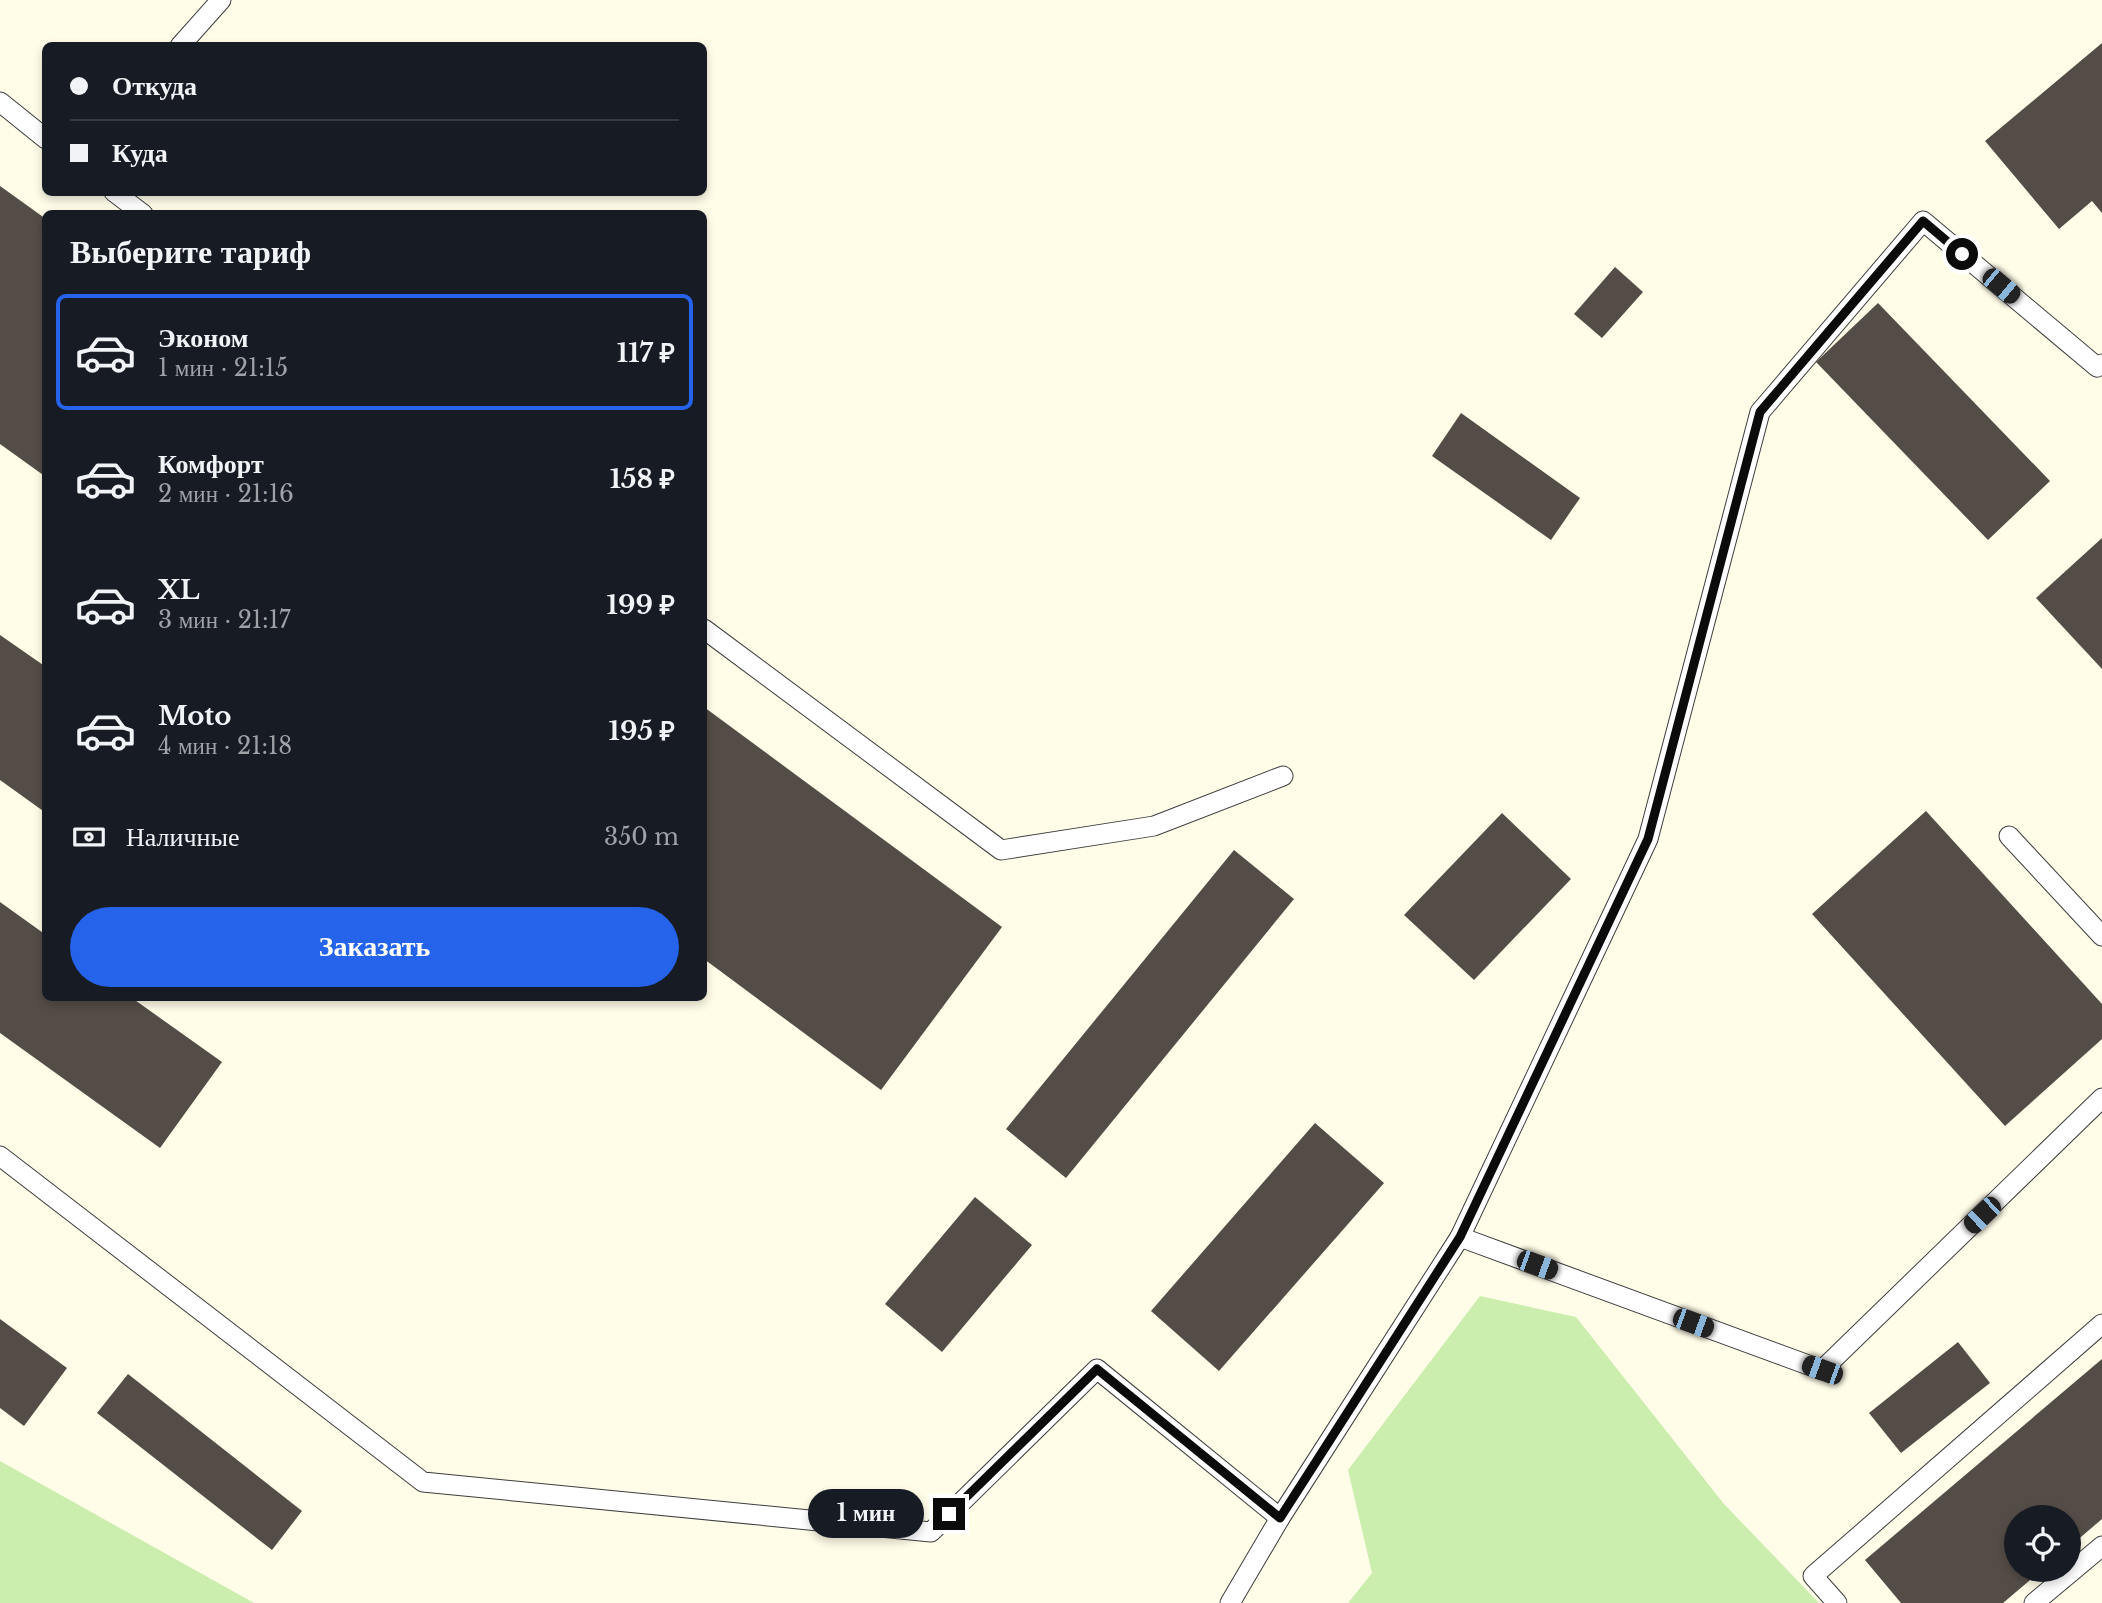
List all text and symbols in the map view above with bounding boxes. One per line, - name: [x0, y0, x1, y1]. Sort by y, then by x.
- text: Откуда: [112, 70, 197, 102]
- text: Куда: [112, 137, 168, 169]
- text: Выберите тариф: [70, 232, 311, 272]
- route start: [1946, 238, 1978, 270]
- car: [1979, 264, 2024, 308]
- icon: car: [74, 321, 137, 384]
- text: Эконом: [158, 322, 248, 354]
- text: 117 ₽: [617, 337, 675, 369]
- text: 1 мин · 21:15: [158, 354, 288, 382]
- icon: car: [74, 447, 137, 510]
- text: Комфорт: [158, 448, 264, 480]
- text: 158 ₽: [610, 463, 675, 495]
- text: 2 мин · 21:16: [158, 480, 294, 508]
- icon: car: [74, 573, 137, 636]
- text: XL: [158, 574, 200, 606]
- text: 199 ₽: [607, 589, 675, 621]
- text: 3 мин · 21:17: [158, 606, 290, 634]
- icon: car: [74, 699, 137, 762]
- text: Moto: [158, 700, 231, 732]
- text: 195 ₽: [609, 715, 675, 747]
- text: 4 мин · 21:18: [158, 732, 292, 760]
- icon: cash: [70, 818, 108, 856]
- text: Наличные: [126, 821, 239, 853]
- text: 350 m: [604, 823, 679, 851]
- button: Заказать: [70, 907, 679, 987]
- car: [1960, 1193, 2005, 1237]
- car: [1514, 1248, 1561, 1282]
- car: [1670, 1306, 1717, 1340]
- car: [1799, 1353, 1846, 1387]
- callout: 1 мин: [809, 1490, 925, 1538]
- route end: [933, 1498, 965, 1530]
- text: 1 мин: [837, 1499, 895, 1527]
- map controls: [2004, 1505, 2081, 1582]
- button: locate: [2004, 1505, 2081, 1582]

